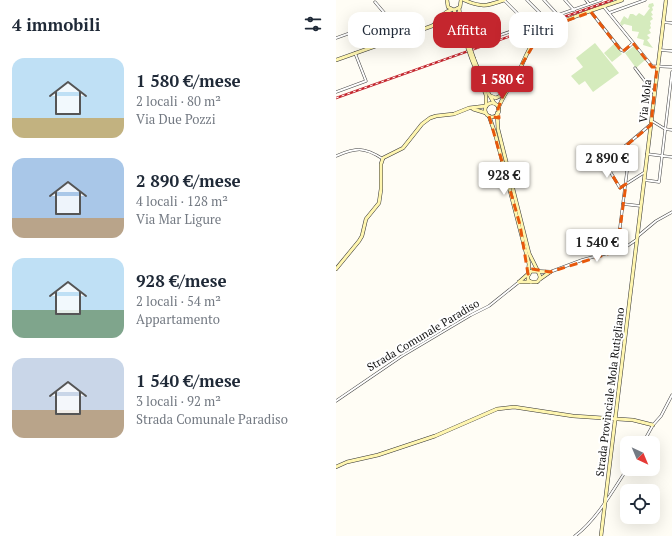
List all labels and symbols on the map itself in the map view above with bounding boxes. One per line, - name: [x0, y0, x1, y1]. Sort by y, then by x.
- pin: 1 580 €: [465, 66, 539, 100]
- street label: Via Mola: [636, 78, 654, 123]
- pin: 2 890 €: [570, 145, 644, 179]
- pin: 928 €: [476, 162, 532, 196]
- pin: 1 540 €: [560, 229, 634, 263]
- street label: Strada Comunale Paradiso: [364, 296, 482, 374]
- street label: Strada Provinciale Mola Rutigliano: [593, 307, 627, 477]
- north arrow: [620, 436, 660, 476]

